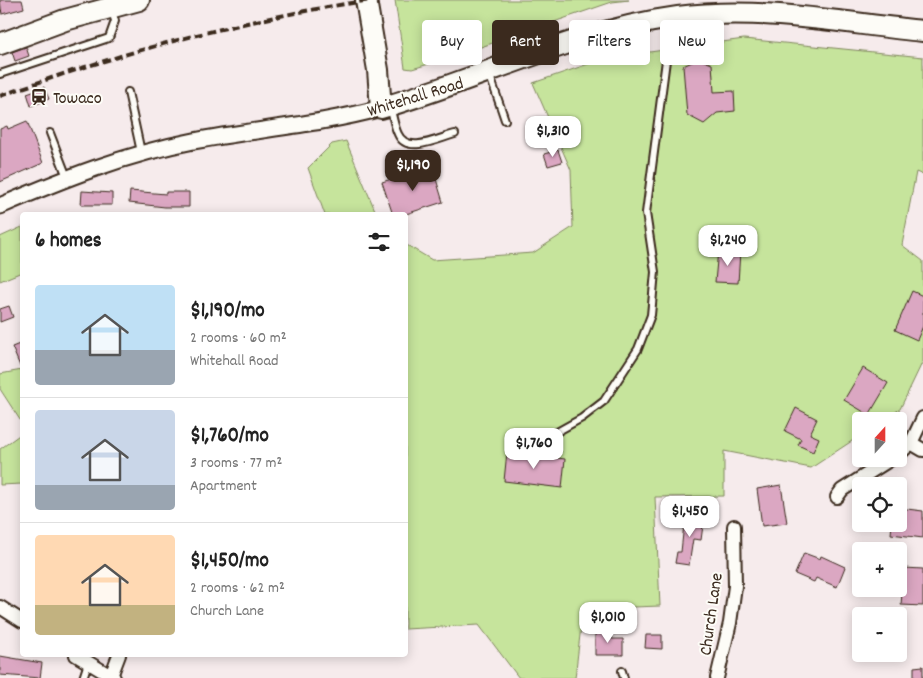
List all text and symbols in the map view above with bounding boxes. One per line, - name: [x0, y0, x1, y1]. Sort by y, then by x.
- chip: Buy: [422, 20, 482, 65]
- chip: Rent: [492, 20, 559, 65]
- chip: Filters: [569, 20, 650, 65]
- chip: New: [660, 20, 724, 65]
- street label: Whitehall Road: [365, 72, 467, 125]
- station icon: Towaco: [29, 87, 49, 107]
- place label: Towaco: [53, 87, 102, 112]
- pin: $1,310: [512, 116, 594, 158]
- text: $1,310: [536, 120, 570, 143]
- pin: $1,190: [372, 150, 454, 192]
- text: $1,190: [396, 154, 430, 177]
- pin: $1,240: [687, 224, 769, 267]
- text: 6 homes: [35, 227, 102, 257]
- icon: filters: [365, 228, 393, 256]
- text: $1,240: [709, 229, 747, 252]
- text: $1,190/mo: [190, 297, 265, 327]
- icon: home: [75, 305, 135, 365]
- text: 2 rooms · 60 m²: [190, 327, 287, 350]
- text: Whitehall Road: [190, 350, 278, 373]
- north arrow: [852, 412, 908, 468]
- map controls: [852, 412, 907, 662]
- text: $1,760/mo: [190, 422, 269, 452]
- pin: $1,760: [493, 428, 575, 470]
- icon: home: [75, 430, 135, 490]
- text: $1,760: [515, 432, 553, 455]
- text: 3 rooms · 77 m²: [190, 452, 282, 475]
- text: Apartment: [190, 475, 257, 498]
- button: locate: [852, 477, 907, 532]
- pin: $1,450: [649, 496, 731, 538]
- text: $1,450: [671, 500, 709, 523]
- button: +: [852, 542, 907, 597]
- text: $1,450/mo: [190, 547, 269, 577]
- icon: home: [75, 555, 135, 615]
- street label: Church Lane: [694, 571, 731, 657]
- text: 2 rooms · 62 m²: [190, 577, 285, 600]
- text: Church Lane: [190, 600, 264, 623]
- pin: $1,010: [567, 602, 649, 644]
- text: $1,010: [590, 606, 626, 629]
- button: −: [852, 607, 907, 662]

